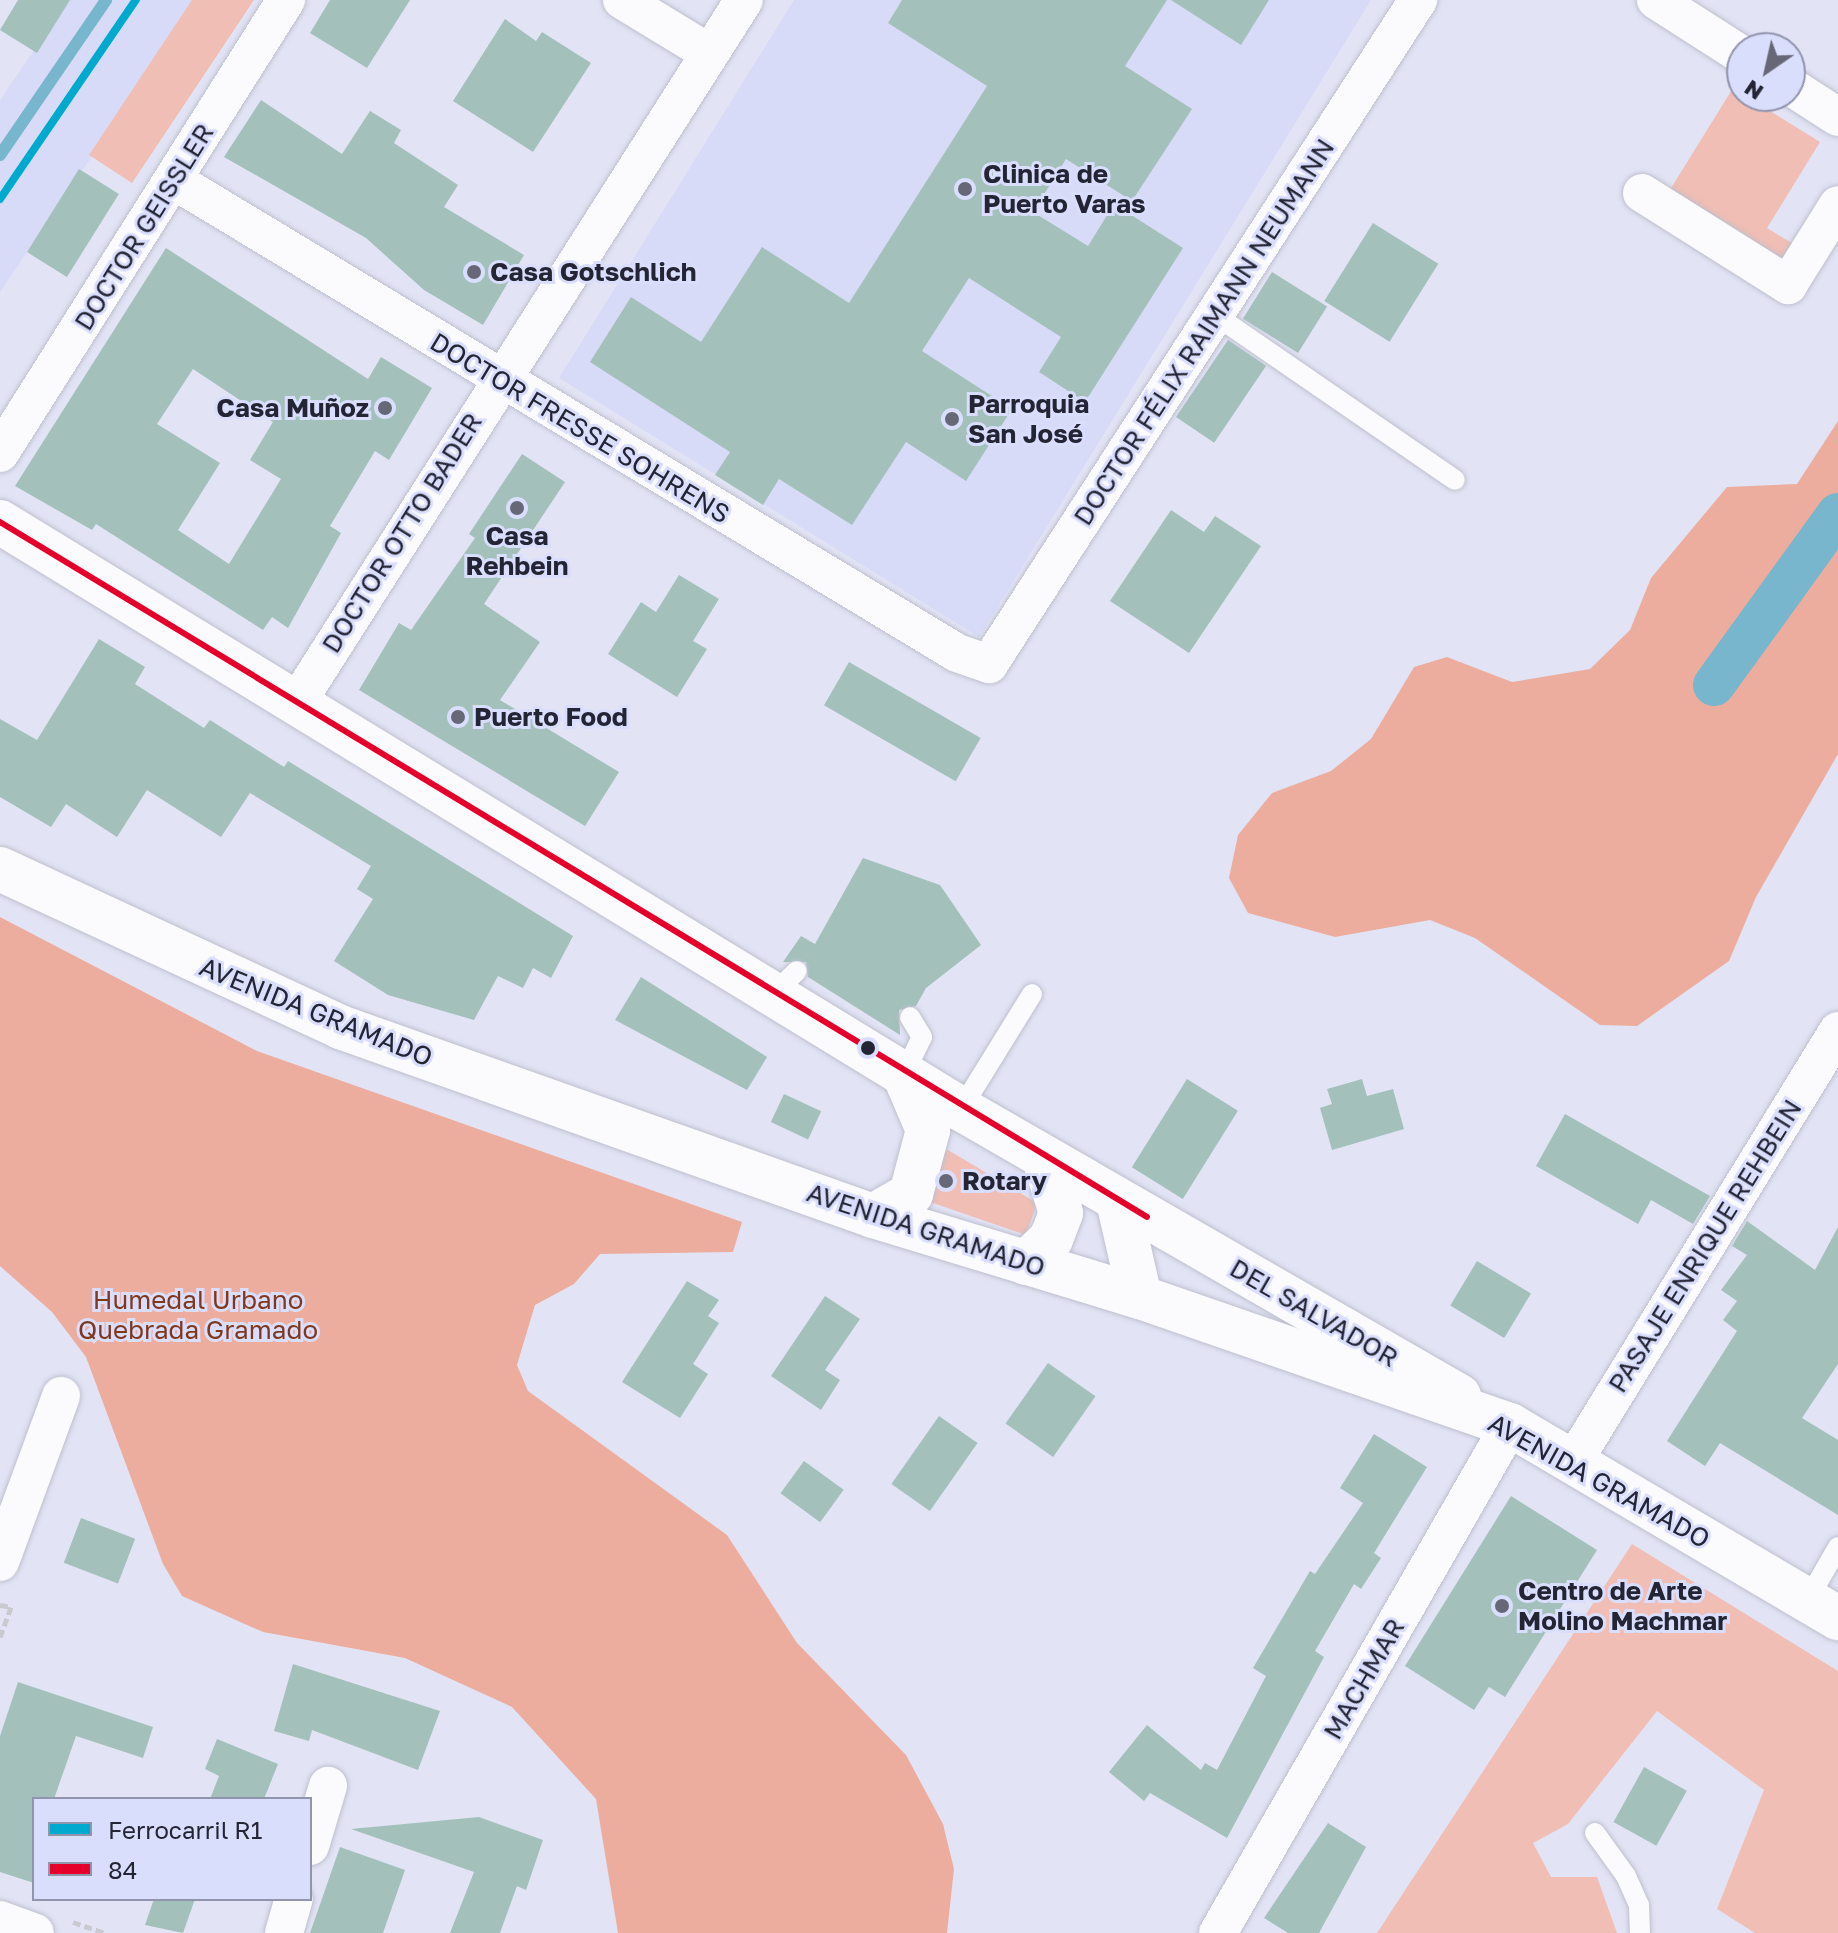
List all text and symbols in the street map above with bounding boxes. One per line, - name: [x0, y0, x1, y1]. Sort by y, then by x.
- north arrow: [1726, 32, 1806, 112]
- text: N: [1739, 75, 1768, 107]
- street label: DOCTOR GEISSLER: [68, 118, 220, 336]
- street label: DOCTOR FÉLIX RAIMANN NEUMANN: [1067, 133, 1341, 531]
- place label: Clinica de Puerto Varas: [983, 158, 1146, 220]
- marker: Clinica de Puerto Varas: [954, 178, 976, 200]
- place label: Casa Gotschlich: [490, 256, 696, 288]
- marker: Casa Gotschlich: [465, 263, 483, 281]
- street label: DOCTOR FRESSE SOHRENS: [425, 326, 735, 530]
- place label: Parroquia San José: [968, 388, 1089, 450]
- place label: Casa Muñoz: [216, 392, 369, 424]
- marker: Casa Muñoz: [376, 399, 394, 417]
- street label: DOCTOR OTTO BADER: [315, 407, 489, 659]
- marker: Parroquia San José: [943, 410, 961, 428]
- marker: Casa Rehbein: [508, 499, 526, 517]
- place label: Casa Rehbein: [466, 520, 568, 582]
- place label: Puerto Food: [474, 701, 628, 733]
- marker: Puerto Food: [449, 708, 467, 726]
- street label: AVENIDA GRAMADO: [195, 951, 437, 1073]
- unlabelled marker: [860, 1040, 876, 1056]
- street label: PASAJE ENRIQUE REHBEIN: [1602, 1094, 1808, 1398]
- place label: Rotary: [962, 1165, 1047, 1197]
- marker: Rotary: [937, 1172, 955, 1190]
- street label: AVENIDA GRAMADO: [803, 1177, 1049, 1283]
- street label: DEL SALVADOR: [1224, 1252, 1404, 1374]
- park label: Humedal Urbano Quebrada Gramado: [78, 1284, 318, 1346]
- street label: AVENIDA GRAMADO: [1483, 1407, 1715, 1555]
- place label: Centro de Arte Molino Machmar: [1518, 1575, 1727, 1636]
- marker: Centro de Arte Molino Machmar: [1493, 1597, 1511, 1615]
- street label: MACHMAR: [1317, 1613, 1411, 1745]
- legend: [32, 1797, 312, 1901]
- text: Ferrocarril R1: [108, 1815, 262, 1844]
- text: 84: [108, 1855, 137, 1884]

